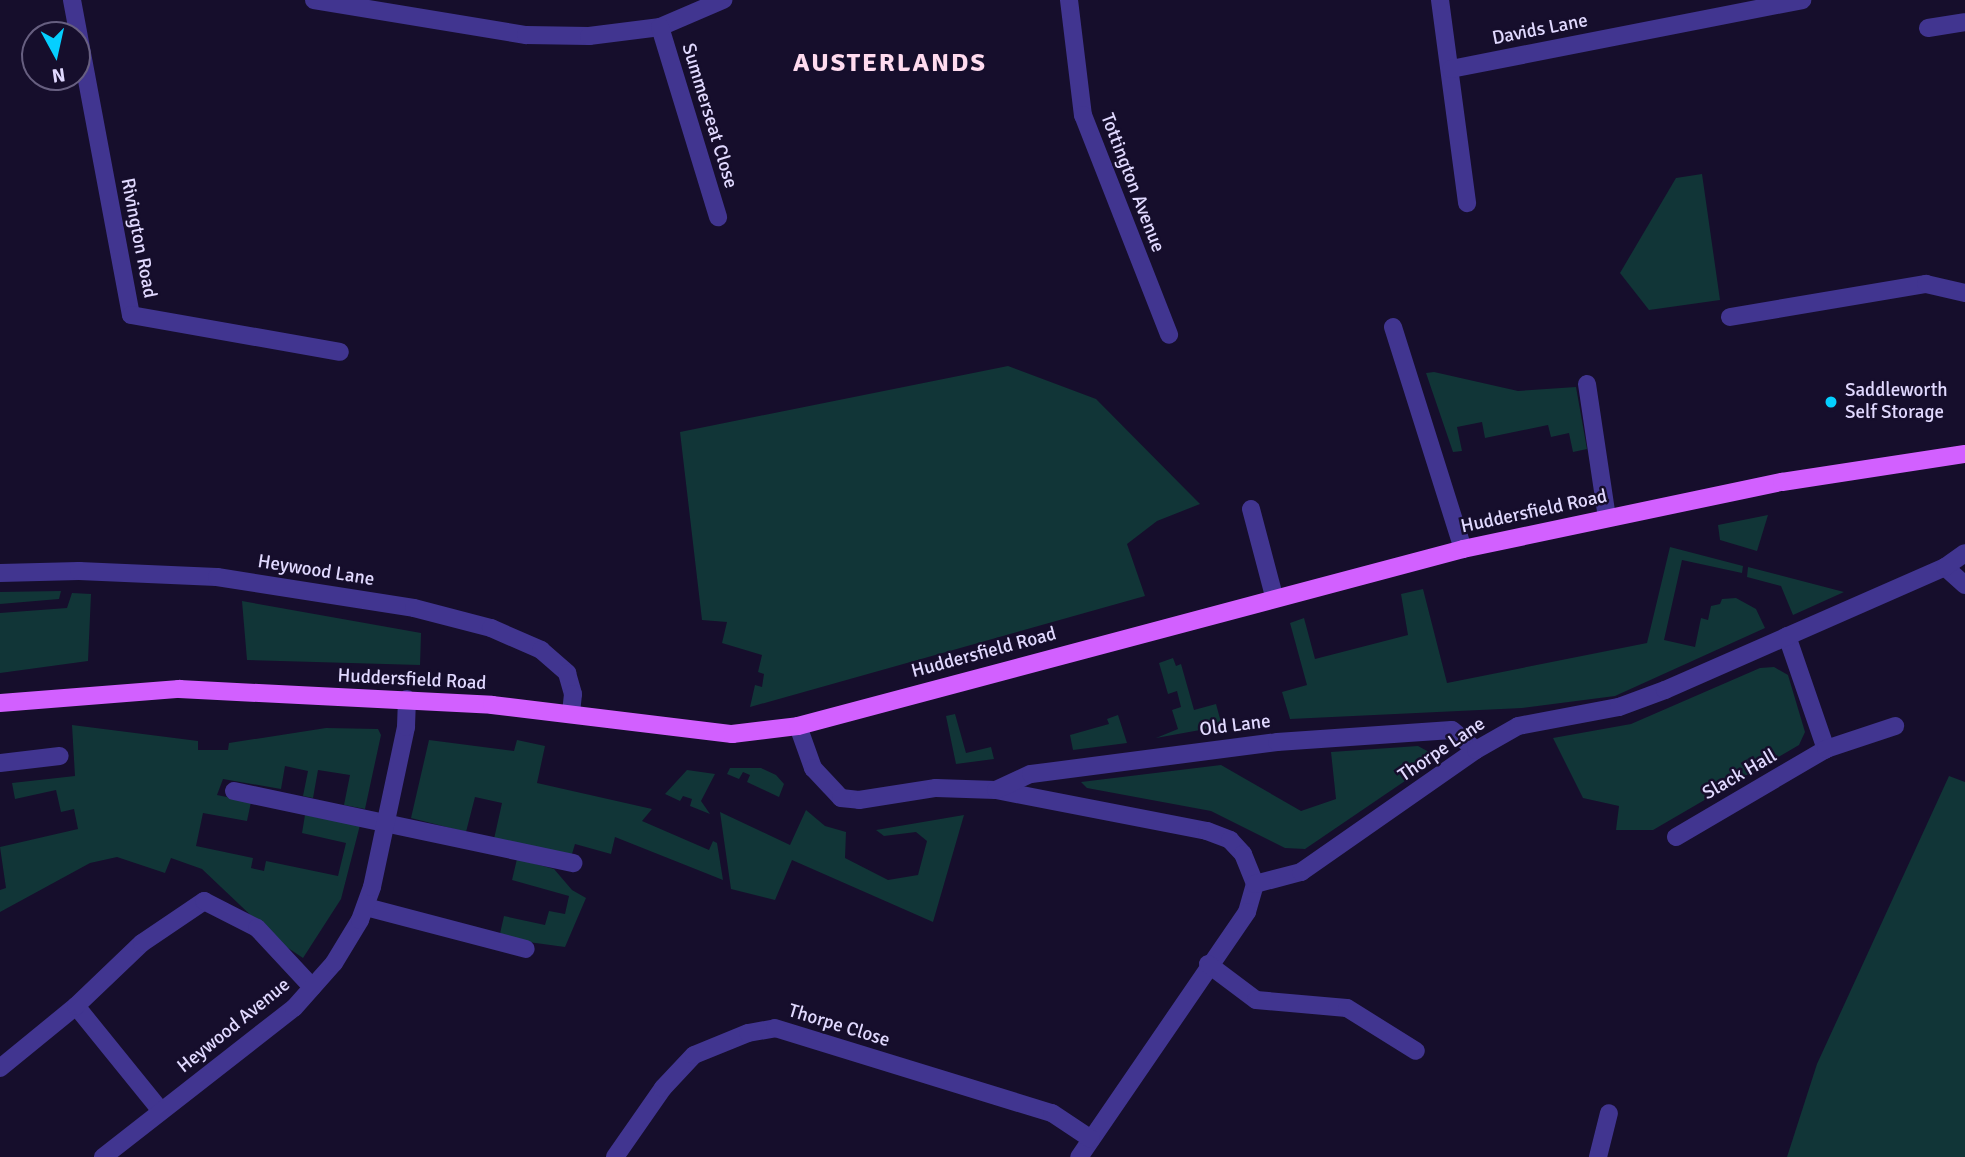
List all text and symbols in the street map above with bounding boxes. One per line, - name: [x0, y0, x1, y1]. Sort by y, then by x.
- street label: Davids Lane: [1490, 10, 1590, 50]
- north arrow: [21, 21, 91, 91]
- street label: Summerseat Close: [676, 41, 742, 191]
- district label: AUSTERLANDS: [794, 48, 986, 80]
- text: N: [50, 62, 67, 88]
- street label: Tottington Avenue: [1095, 110, 1169, 256]
- street label: Rivington Road: [115, 176, 161, 300]
- place label: Saddleworth Self Storage: [1845, 380, 1948, 424]
- marker: Saddleworth Self Storage: [1823, 394, 1839, 410]
- street label: Huddersfield Road: [1459, 485, 1609, 539]
- street label: Heywood Lane: [256, 551, 376, 591]
- street label: Huddersfield Road: [909, 623, 1059, 683]
- street label: Huddersfield Road: [337, 665, 487, 695]
- street label: Old Lane: [1198, 710, 1272, 742]
- street label: Thorpe Lane: [1394, 713, 1490, 787]
- street label: Slack Hall: [1699, 745, 1781, 805]
- street label: Heywood Avenue: [173, 974, 295, 1078]
- street label: Thorpe Close: [786, 1000, 892, 1052]

